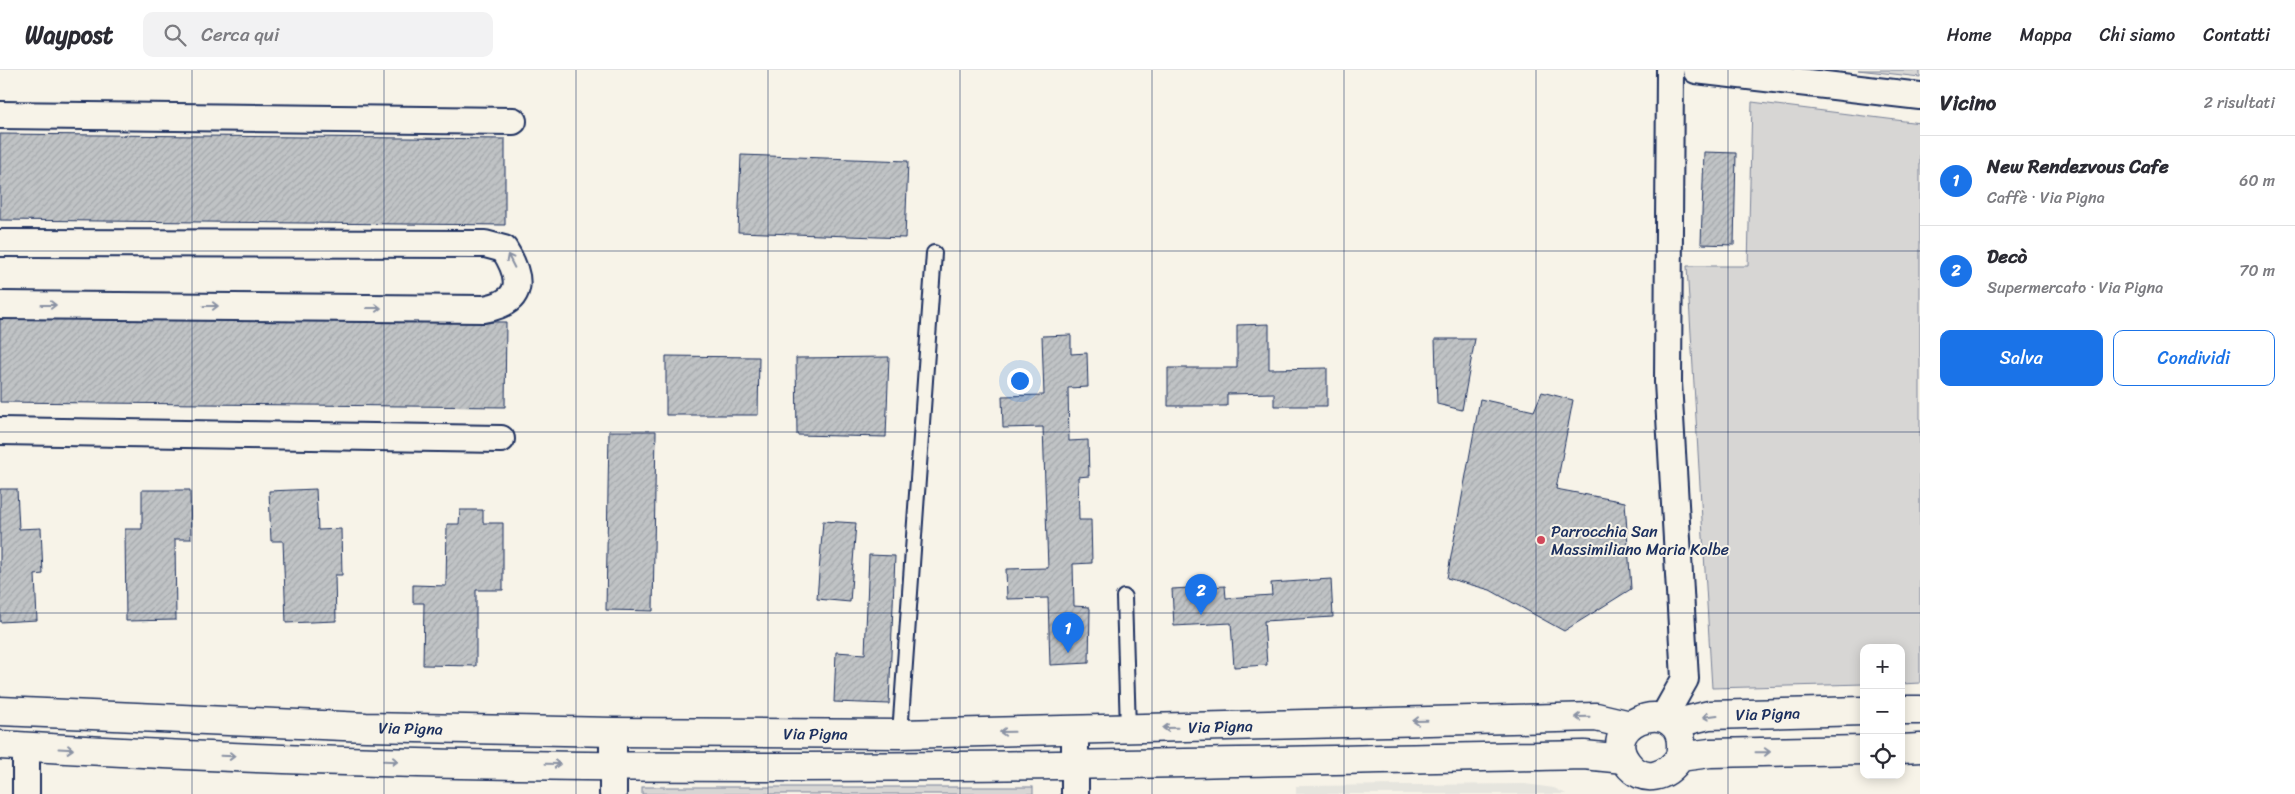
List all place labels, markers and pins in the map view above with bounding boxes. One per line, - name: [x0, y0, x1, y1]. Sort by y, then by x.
- place label: Parrocchia San Massimiliano Maria Kolbe: [1551, 517, 1729, 564]
- marker: Parrocchia San Massimiliano Maria Kolbe: [1535, 534, 1547, 546]
- pin: 2: [1185, 574, 1217, 615]
- pin: 1: [1052, 612, 1084, 653]

